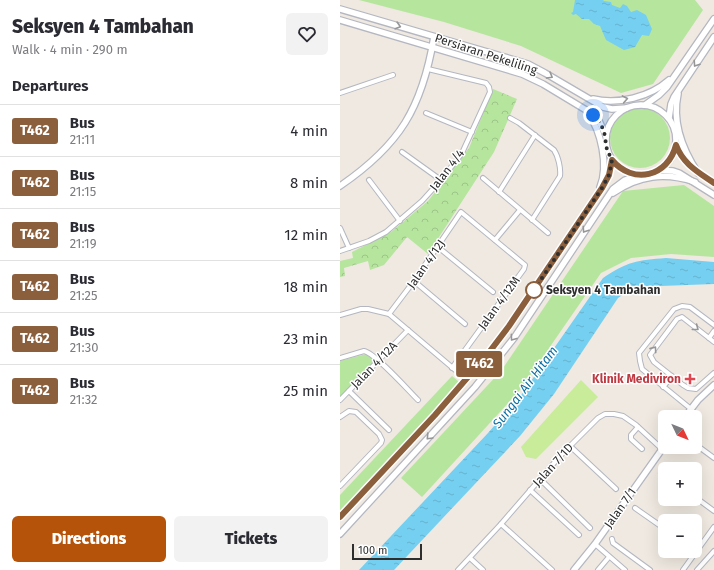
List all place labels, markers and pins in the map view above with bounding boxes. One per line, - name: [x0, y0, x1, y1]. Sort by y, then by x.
- marker: Seksyen 4 Tambahan: [525, 281, 543, 299]
- place label: Seksyen 4 Tambahan: [546, 283, 660, 297]
- place label: Klinik Mediviron: [592, 372, 681, 386]
- marker: Klinik Mediviron: [684, 373, 696, 385]

